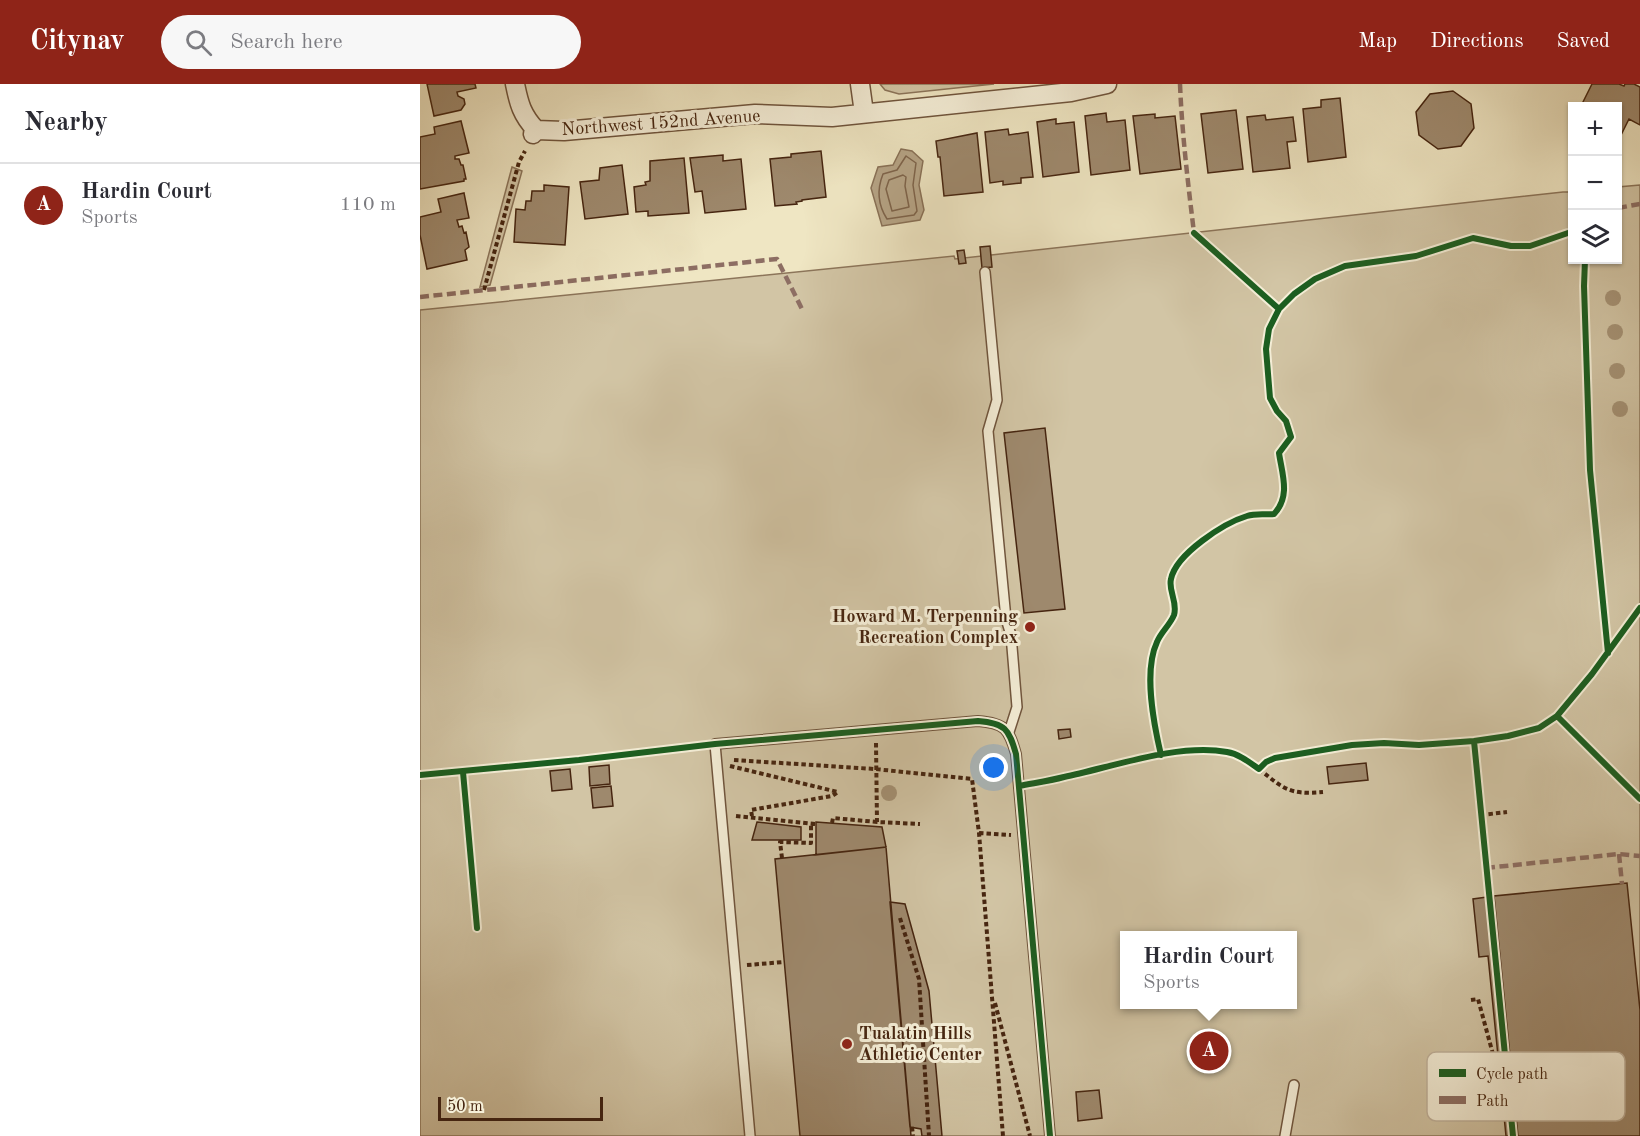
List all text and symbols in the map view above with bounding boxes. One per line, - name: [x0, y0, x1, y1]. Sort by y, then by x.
- search box: [161, 15, 581, 69]
- icon: search: [182, 26, 215, 59]
- text: Citynav: [30, 28, 125, 56]
- text: Search here: [230, 31, 343, 53]
- text: Map: [1358, 31, 1397, 52]
- text: Directions: [1430, 31, 1524, 52]
- text: Saved: [1557, 31, 1610, 52]
- map controls: [1568, 102, 1622, 264]
- button: +: [1568, 102, 1622, 156]
- street label: Northwest 152nd Avenue: [561, 107, 761, 139]
- text: Nearby: [24, 110, 108, 136]
- button: −: [1568, 156, 1622, 210]
- text: Hardin Court: [81, 181, 212, 203]
- text: A: [36, 195, 51, 215]
- text: 110 m: [340, 195, 396, 215]
- text: Sports: [81, 208, 138, 228]
- button: layers: [1568, 210, 1622, 264]
- place label: Howard M. Terpenning Recreation Complex: [832, 608, 1018, 647]
- marker: Howard M. Terpenning Recreation Complex: [1023, 620, 1037, 634]
- your location: [979, 753, 1008, 782]
- popup: [1120, 931, 1297, 1009]
- text: Hardin Court: [1143, 946, 1274, 968]
- text: Sports: [1143, 973, 1200, 993]
- place label: Tualatin Hills Athletic Center: [859, 1025, 982, 1064]
- pin: A: [1190, 1028, 1228, 1074]
- marker: Tualatin Hills Athletic Center: [840, 1037, 854, 1051]
- legend: [1427, 1052, 1625, 1121]
- text: Cycle path: [1476, 1067, 1548, 1083]
- scale bar: [438, 1094, 603, 1122]
- text: Path: [1476, 1094, 1509, 1110]
- text: 50 m: [447, 1099, 483, 1115]

